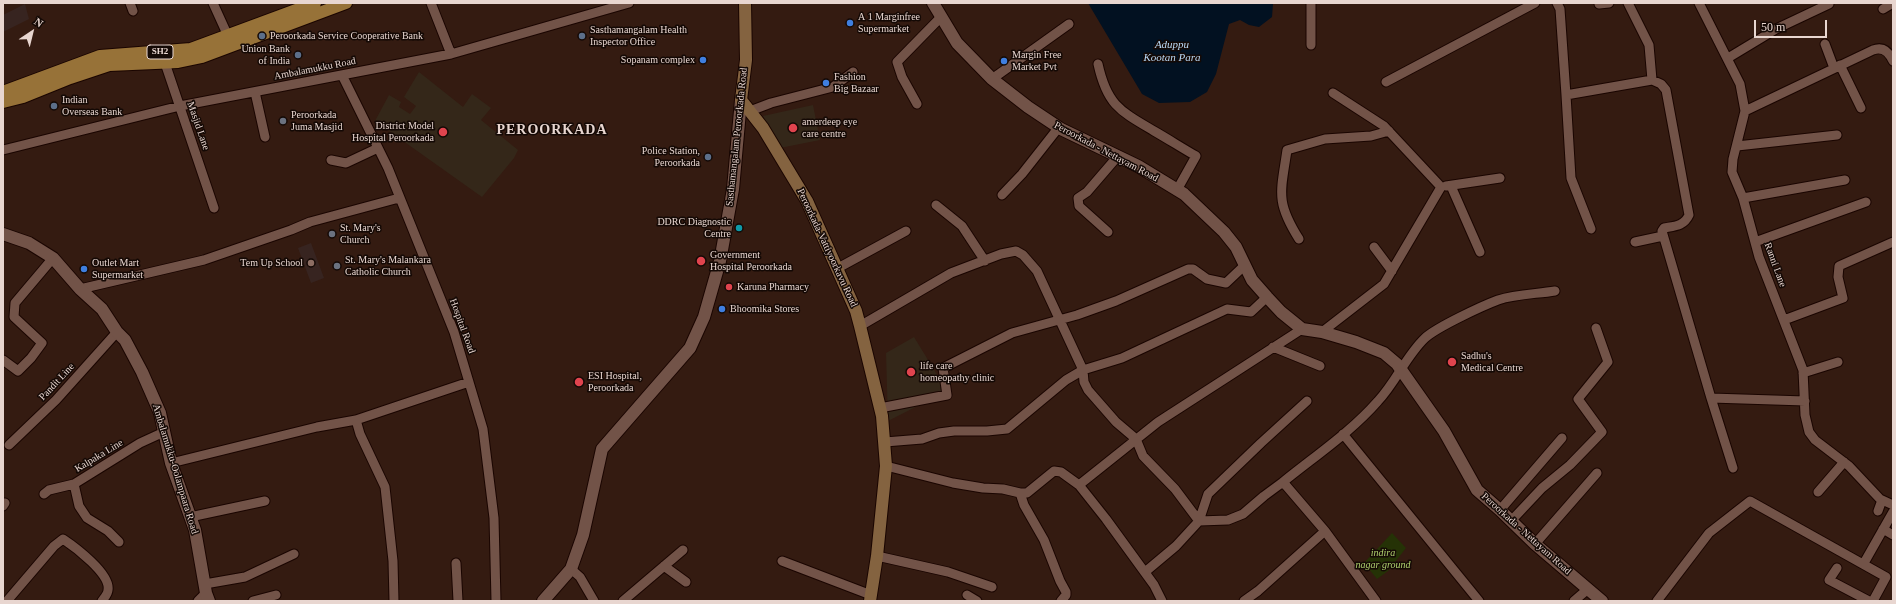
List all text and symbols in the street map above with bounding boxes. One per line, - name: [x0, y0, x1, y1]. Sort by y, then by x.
- place label: A 1 Marginfree Supermarket: [858, 11, 920, 34]
- north arrow: [12, 12, 52, 52]
- scale bar: [1756, 12, 1829, 38]
- text: N: [32, 15, 46, 29]
- marker: A 1 Marginfree Supermarket: [845, 18, 855, 28]
- text: 50 m: [1761, 20, 1785, 34]
- place label: Sasthamangalam Health Inspector Office: [590, 24, 687, 48]
- place label: Peroorkada Service Cooperative Bank: [270, 30, 423, 42]
- marker: Peroorkada Service Cooperative Bank: [257, 31, 267, 41]
- marker: Sasthamangalam Health Inspector Office: [577, 31, 587, 41]
- water label: Aduppu Kootan Para: [1143, 38, 1201, 64]
- place label: Union Bank of India: [241, 43, 290, 66]
- road number: SH2: [147, 45, 173, 59]
- place label: Margin Free Market Pvt: [1012, 49, 1062, 72]
- marker: Union Bank of India: [293, 50, 303, 60]
- place label: Sopanam complex: [621, 54, 695, 66]
- street label: Ambalamukku Road: [273, 55, 357, 83]
- marker: Sopanam complex: [698, 55, 708, 65]
- marker: Margin Free Market Pvt: [999, 56, 1009, 66]
- street label: Sasthamangalam Peroorkada Road: [724, 67, 750, 207]
- place label: Fashion Big Bazaar: [834, 71, 879, 94]
- marker: Fashion Big Bazaar: [821, 78, 831, 88]
- place label: Indian Overseas Bank: [62, 94, 122, 118]
- street label: Masjid Lane: [184, 100, 212, 152]
- marker: Indian Overseas Bank: [49, 101, 59, 111]
- place label: Peroorkada Juma Masjid: [291, 109, 342, 132]
- marker: Peroorkada Juma Masjid: [278, 116, 288, 126]
- place label: amerdeep eye care centre: [802, 116, 857, 140]
- street label: Peroorkada - Nettayam Road: [1052, 119, 1160, 185]
- place label: District Model Hospital Peroorkada: [352, 120, 434, 144]
- district label: PEROORKADA: [496, 122, 608, 138]
- marker: amerdeep eye care centre: [787, 122, 799, 134]
- marker: District Model Hospital Peroorkada: [437, 126, 449, 138]
- place label: Police Station, Peroorkada: [642, 145, 700, 168]
- marker: Police Station, Peroorkada: [703, 152, 713, 162]
- street label: Peroorkada-Vattiyoorkavu Road: [794, 187, 860, 309]
- place label: DDRC Diagnostic Centre: [657, 216, 731, 240]
- place label: St. Mary's Church: [340, 222, 381, 246]
- marker: DDRC Diagnostic Centre: [734, 223, 744, 233]
- marker: St. Mary's Church: [327, 229, 337, 239]
- street label: Ranni Lane: [1761, 241, 1789, 289]
- place label: Government Hospital Peroorkada: [710, 249, 792, 272]
- place label: St. Mary's Malankara Catholic Church: [345, 254, 431, 278]
- marker: Government Hospital Peroorkada: [695, 255, 707, 267]
- place label: Outlet Mart Supermarket: [92, 257, 143, 280]
- place label: Tem Up School: [240, 257, 303, 269]
- marker: Tem Up School: [306, 258, 316, 268]
- marker: St. Mary's Malankara Catholic Church: [332, 261, 342, 271]
- marker: Outlet Mart Supermarket: [79, 264, 89, 274]
- place label: Karuna Pharmacy: [737, 281, 809, 293]
- marker: Karuna Pharmacy: [724, 282, 734, 292]
- street label: Hospital Road: [447, 297, 477, 355]
- place label: Bhoomika Stores: [730, 303, 799, 315]
- marker: Bhoomika Stores: [717, 304, 727, 314]
- place label: Sadhu's Medical Centre: [1461, 350, 1523, 374]
- marker: Sadhu's Medical Centre: [1446, 356, 1458, 368]
- place label: life care homeopathy clinic: [920, 360, 994, 384]
- street label: Pandit Line: [37, 361, 77, 403]
- marker: life care homeopathy clinic: [905, 366, 917, 378]
- place label: ESI Hospital, Peroorkada: [588, 370, 642, 394]
- marker: ESI Hospital, Peroorkada: [573, 376, 585, 388]
- street label: Ambalamukku-Oolampaara Road: [149, 403, 201, 535]
- street label: Kalpaka Line: [73, 437, 125, 475]
- street label: Peroorkada - Nettayam Road: [1479, 491, 1573, 577]
- park label: indira nagar ground: [1356, 547, 1410, 570]

